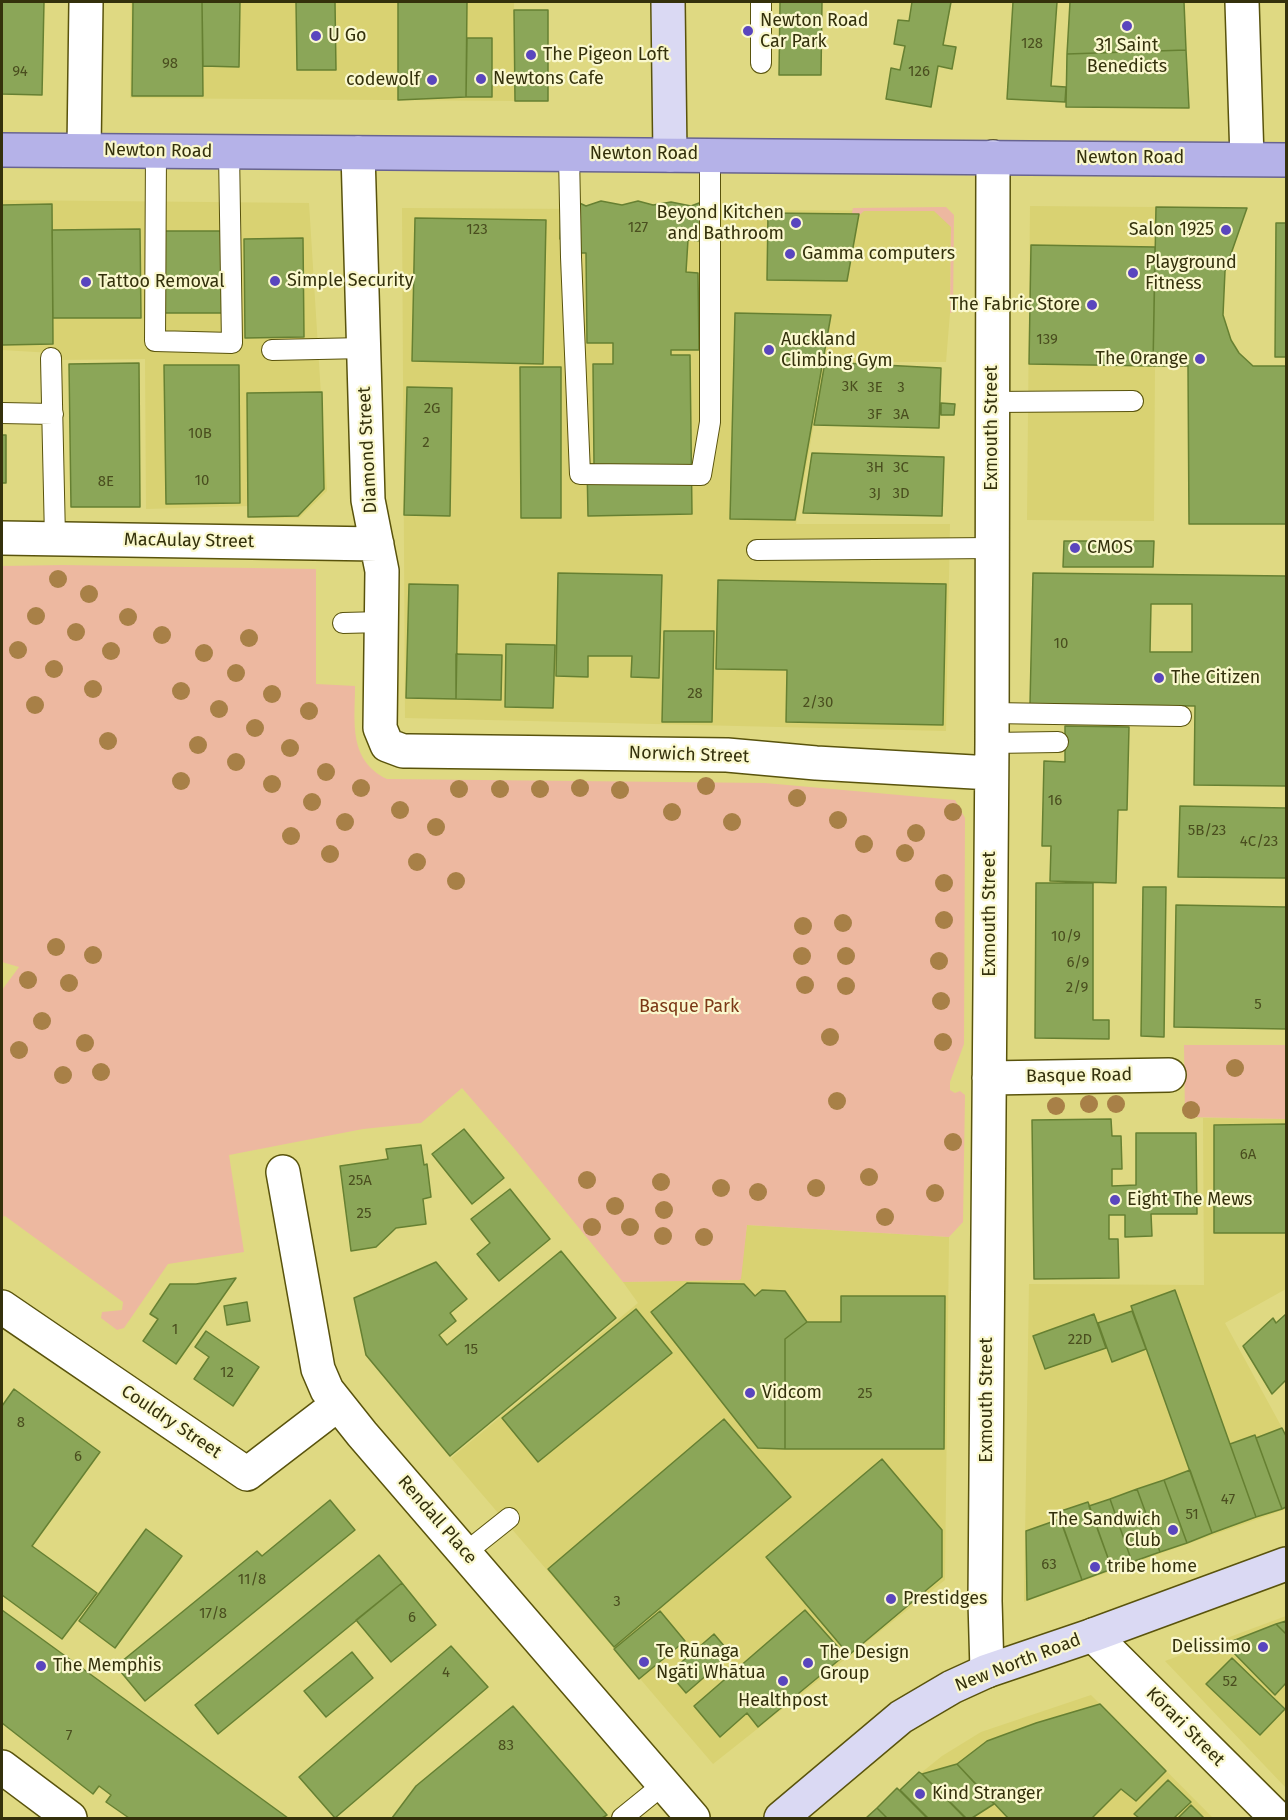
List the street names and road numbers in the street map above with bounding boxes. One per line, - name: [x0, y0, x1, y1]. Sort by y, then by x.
- street label: Newton Road: [104, 139, 212, 163]
- street label: Newton Road: [590, 143, 698, 165]
- street label: Newton Road: [1076, 147, 1184, 169]
- street label: Exmouth Street: [981, 365, 1003, 491]
- street label: Diamond Street: [354, 386, 382, 514]
- street label: MacAulay Street: [124, 529, 254, 553]
- street label: Norwich Street: [628, 742, 750, 768]
- street label: Exmouth Street: [979, 851, 1001, 977]
- street label: Basque Road: [1026, 1064, 1132, 1088]
- street label: Exmouth Street: [976, 1337, 998, 1463]
- street label: Couldry Street: [117, 1381, 225, 1463]
- street label: Rendall Place: [393, 1471, 481, 1569]
- street label: New North Road: [952, 1629, 1084, 1697]
- street label: Kōrari Street: [1141, 1683, 1229, 1771]

